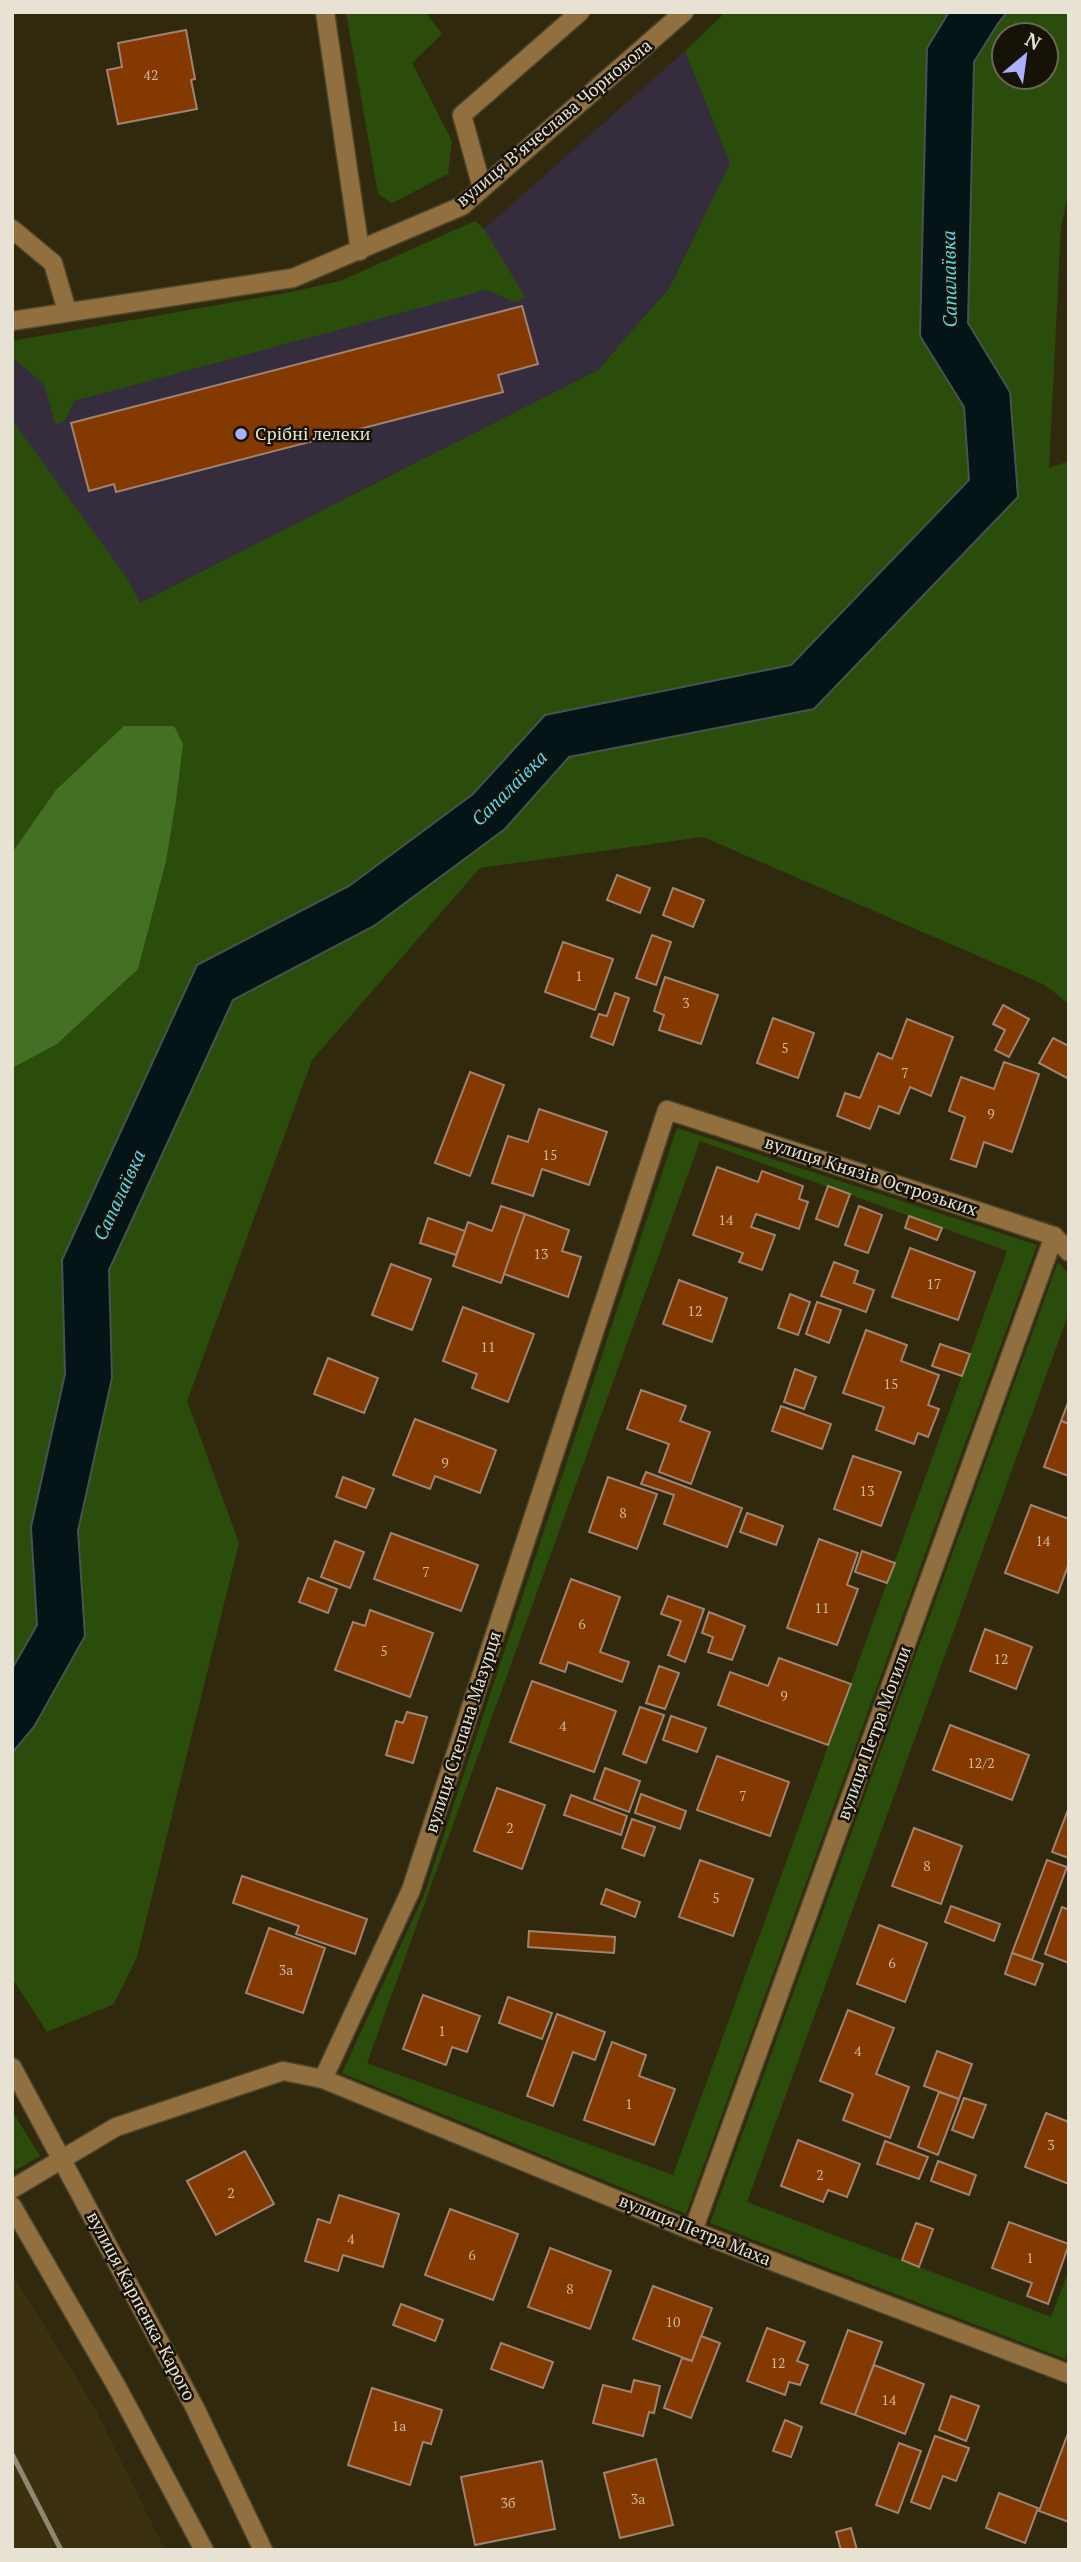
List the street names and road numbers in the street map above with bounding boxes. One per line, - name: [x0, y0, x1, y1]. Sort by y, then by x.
- street label: вулиця Вʼячеслава Чорновола: [450, 33, 656, 211]
- street label: вулиця Князів Острозьких: [762, 1129, 981, 1221]
- street label: вулиця Степана Мазурця: [418, 1628, 506, 1836]
- street label: вулиця Петра Могили: [830, 1642, 916, 1823]
- street label: вулиця Петра Маха: [616, 2188, 775, 2270]
- street label: вулиця Карпенка-Карого: [82, 2207, 202, 2404]

